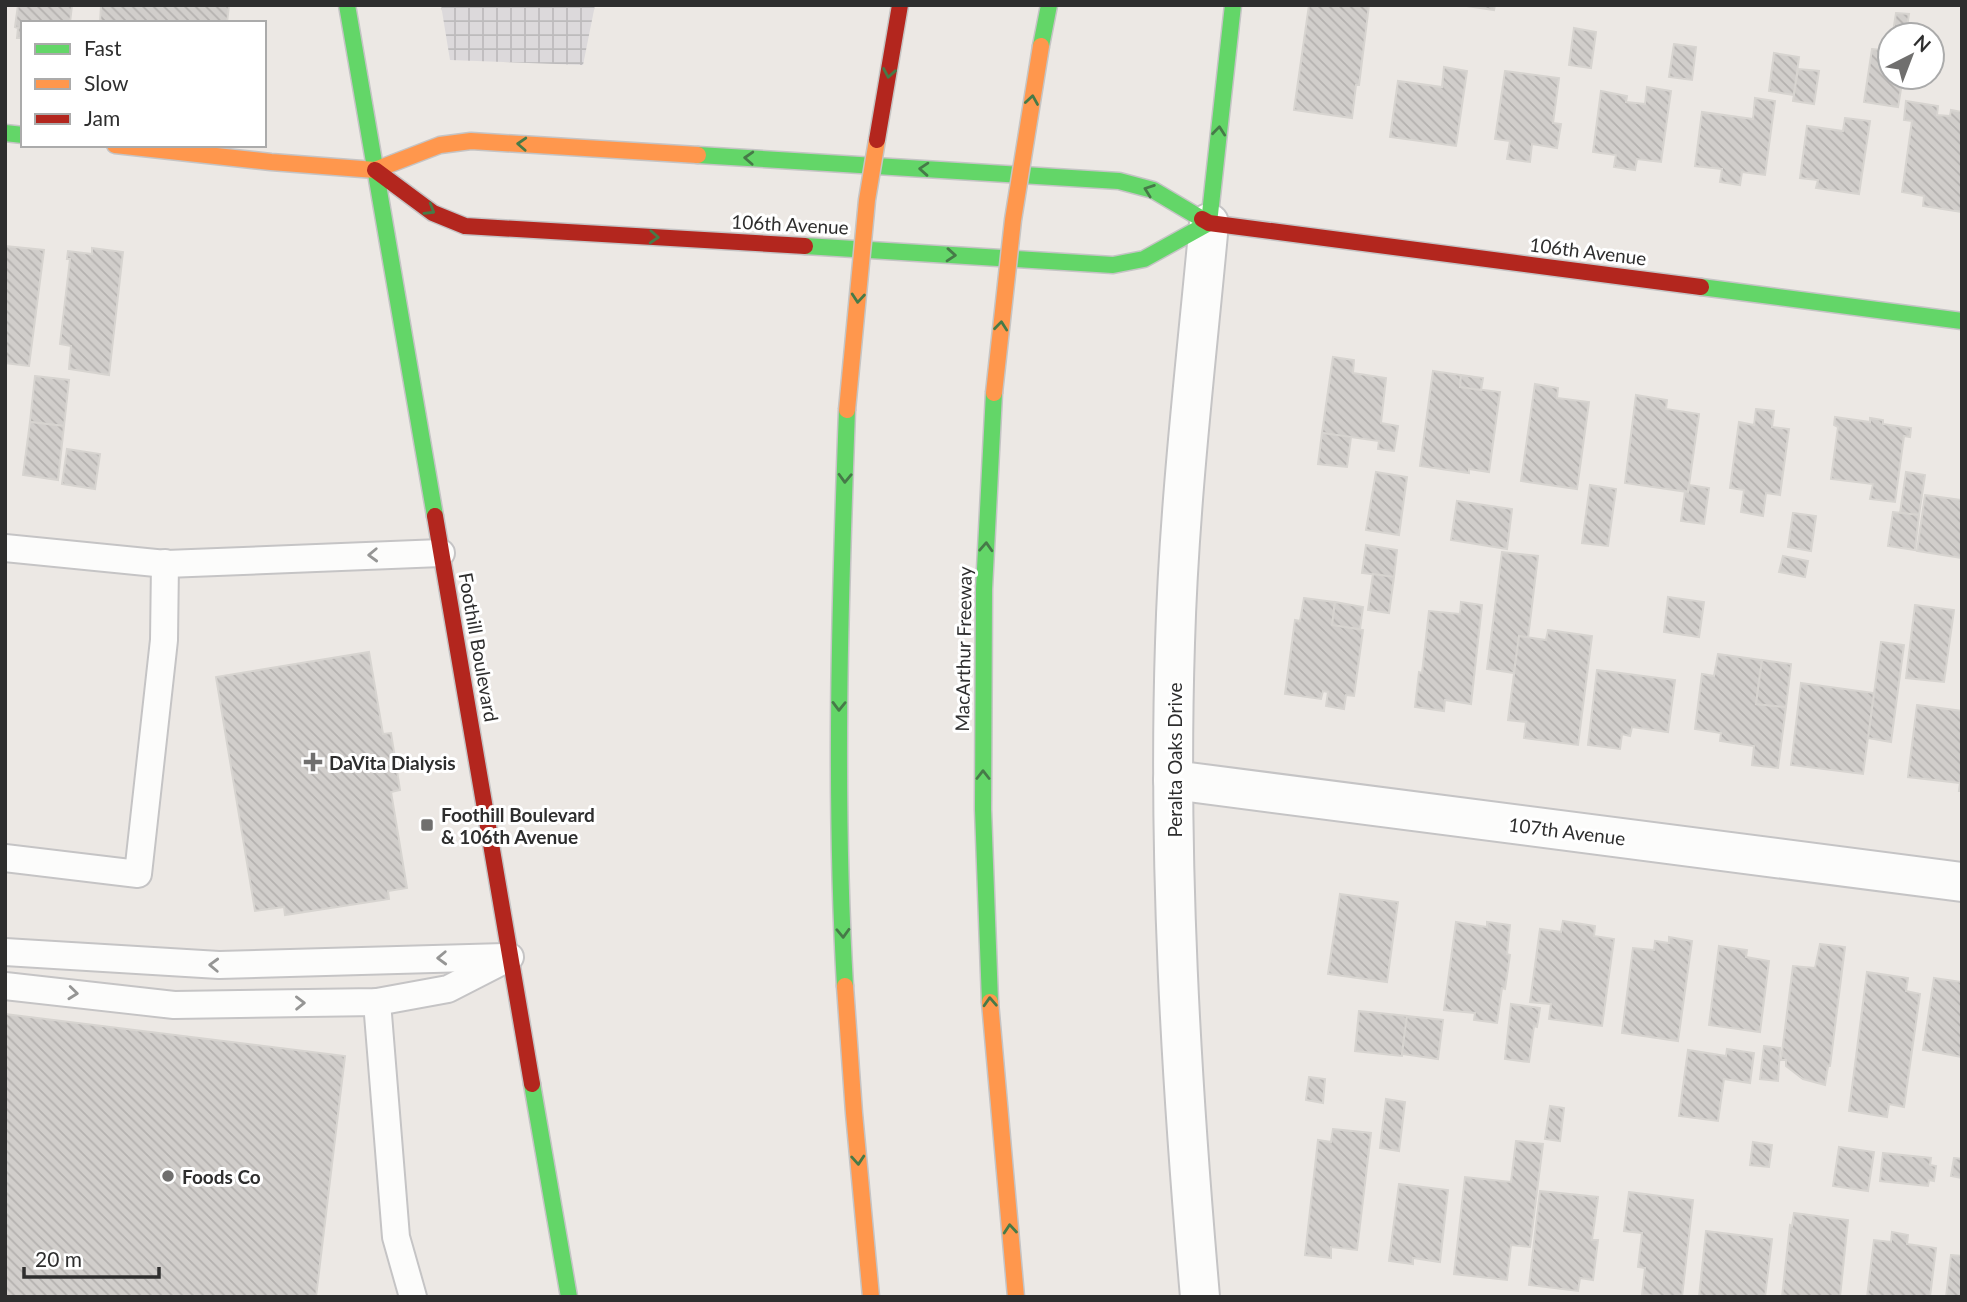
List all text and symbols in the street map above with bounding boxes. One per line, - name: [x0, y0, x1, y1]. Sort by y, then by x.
- legend: [21, 21, 266, 147]
- north arrow: [1876, 21, 1946, 91]
- text: N: [1910, 30, 1936, 56]
- text: Fast: [84, 35, 122, 60]
- one-way arrow: [882, 67, 897, 78]
- text: Slow: [84, 70, 129, 95]
- one-way arrow: [1024, 94, 1039, 106]
- text: Jam: [84, 105, 120, 130]
- one-way arrow: [1212, 125, 1227, 136]
- one-way arrow: [516, 137, 527, 152]
- one-way arrow: [743, 151, 754, 166]
- one-way arrow: [918, 161, 929, 176]
- one-way arrow: [1144, 184, 1156, 198]
- one-way arrow: [423, 202, 436, 215]
- street label: 106th Avenue: [731, 209, 849, 239]
- one-way arrow: [649, 229, 660, 244]
- street label: 106th Avenue: [1528, 232, 1648, 270]
- one-way arrow: [946, 247, 957, 262]
- one-way arrow: [851, 293, 866, 304]
- one-way arrow: [993, 320, 1008, 331]
- one-way arrow: [837, 473, 852, 484]
- one-way arrow: [978, 542, 993, 553]
- one-way arrow: [367, 547, 378, 562]
- street label: MacArthur Freeway: [950, 566, 976, 732]
- street label: Foothill Boulevard: [455, 571, 503, 723]
- street label: Peralta Oaks Drive: [1163, 682, 1186, 838]
- one-way arrow: [831, 701, 847, 711]
- place label: DaVita Dialysis: [329, 751, 456, 774]
- marker: DaVita Dialysis: [303, 752, 323, 772]
- one-way arrow: [975, 769, 991, 780]
- place label: Foothill Boulevard & 106th Avenue: [441, 803, 595, 848]
- street label: 107th Avenue: [1507, 812, 1627, 850]
- marker: Foothill Boulevard & 106th Avenue: [419, 817, 435, 833]
- one-way arrow: [836, 928, 851, 939]
- one-way arrow: [436, 951, 447, 966]
- one-way arrow: [209, 957, 220, 972]
- one-way arrow: [67, 986, 79, 1001]
- one-way arrow: [295, 995, 306, 1011]
- one-way arrow: [983, 996, 998, 1007]
- one-way arrow: [850, 1155, 865, 1166]
- place label: Foods Co: [182, 1165, 261, 1188]
- marker: Foods Co: [160, 1168, 176, 1184]
- one-way arrow: [1003, 1223, 1018, 1234]
- scale bar: [24, 1236, 159, 1280]
- text: 20 m: [35, 1246, 82, 1271]

